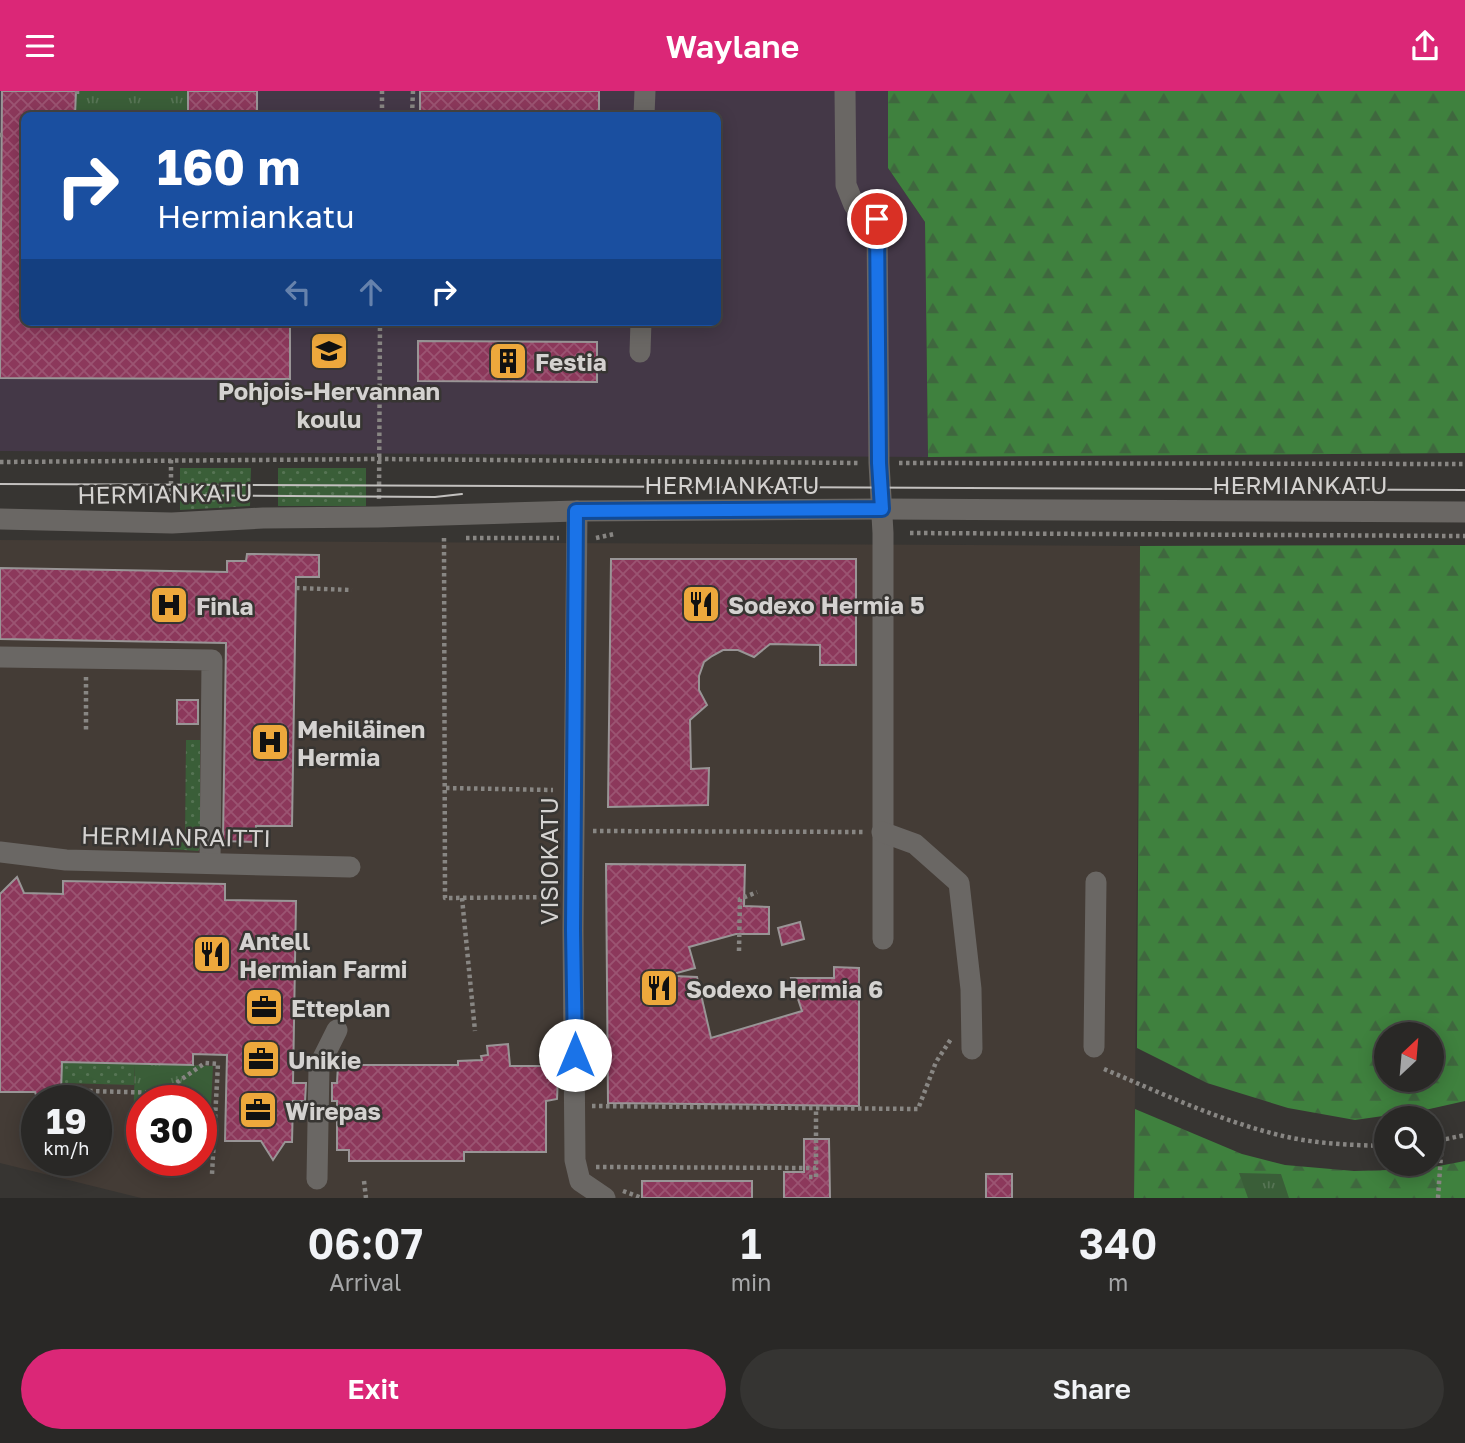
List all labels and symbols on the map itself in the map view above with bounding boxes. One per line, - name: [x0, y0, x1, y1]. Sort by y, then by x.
- pin: [847, 189, 907, 249]
- school or university icon: Pohjois-Hervannan koulu: [308, 330, 350, 372]
- building icon: Festia: [487, 340, 529, 382]
- place label: Festia: [535, 347, 607, 376]
- place label: Pohjois-Hervannan koulu: [218, 376, 440, 433]
- street label: HERMIANKATU: [644, 470, 820, 499]
- street label: HERMIANKATU: [1212, 470, 1388, 499]
- street label: HERMIANKATU: [77, 477, 253, 509]
- restaurant icon: Sodexo Hermia 5: [680, 583, 722, 625]
- hospital icon: Finla: [148, 584, 190, 626]
- place label: Sodexo Hermia 5: [728, 590, 925, 619]
- place label: Finla: [196, 591, 253, 620]
- place label: Mehiläinen Hermia: [297, 714, 425, 771]
- hospital icon: Mehiläinen Hermia: [249, 721, 291, 763]
- street label: VISIOKATU: [534, 797, 563, 925]
- street label: HERMIANRAITTI: [81, 820, 271, 852]
- place label: Antell Hermian Farmi: [239, 926, 407, 983]
- restaurant icon: Antell Hermian Farmi: [191, 933, 233, 975]
- restaurant icon: Sodexo Hermia 6: [638, 967, 680, 1009]
- place label: Sodexo Hermia 6: [686, 974, 883, 1003]
- office icon: Etteplan: [243, 986, 285, 1028]
- place label: Etteplan: [291, 993, 390, 1022]
- position arrow: [538, 1018, 612, 1092]
- north arrow: [1374, 1022, 1444, 1092]
- office icon: Unikie: [240, 1038, 282, 1080]
- place label: Unikie: [288, 1045, 361, 1074]
- speed limit sign: 30: [126, 1085, 217, 1176]
- office icon: Wirepas: [237, 1089, 279, 1131]
- place label: Wirepas: [285, 1096, 381, 1125]

